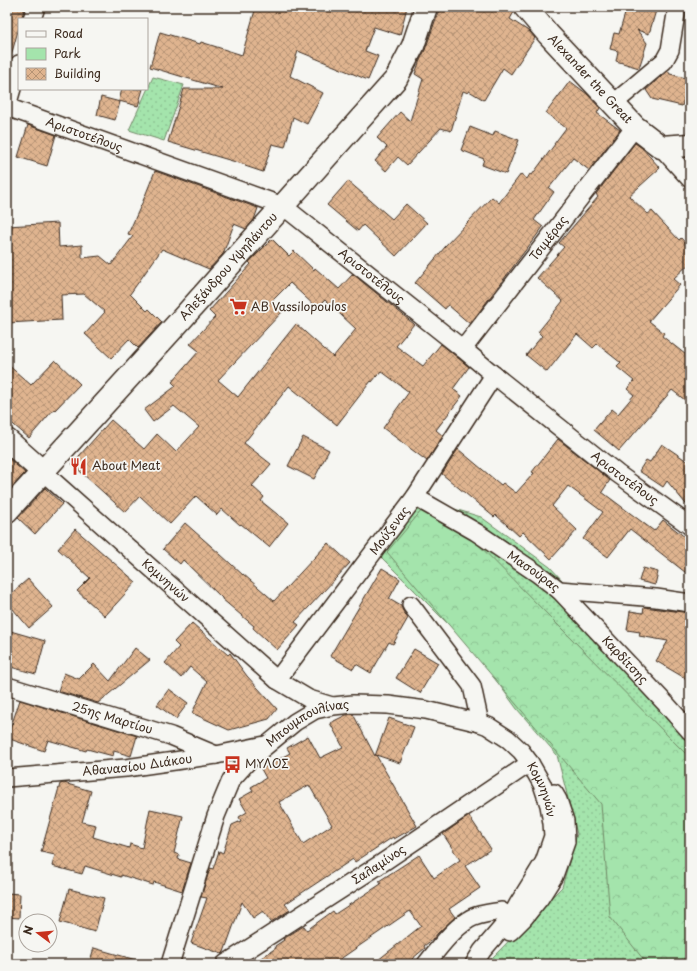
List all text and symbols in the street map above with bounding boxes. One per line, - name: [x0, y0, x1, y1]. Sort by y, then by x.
- legend: [18, 18, 148, 90]
- text: Road: [54, 24, 83, 42]
- street label: Alexander the Great: [544, 29, 637, 127]
- text: Park: [54, 44, 81, 62]
- text: Building: [54, 64, 101, 82]
- street label: Αριστοτέλους: [44, 112, 125, 156]
- street label: Αλεξάνδρου Υψηλάντου: [175, 208, 281, 324]
- street label: Τσιμέρας: [525, 211, 571, 264]
- street label: Αριστοτέλους: [335, 243, 409, 307]
- supermarket icon: AB Vassilopoulos: [228, 297, 248, 317]
- place label: AB Vassilopoulos: [251, 297, 347, 315]
- street label: Αριστοτέλους: [588, 446, 663, 509]
- restaurant icon: About Meat: [69, 456, 89, 476]
- place label: About Meat: [92, 456, 160, 474]
- street label: Μούζενας: [364, 502, 413, 558]
- street label: Μασούρας: [504, 546, 564, 596]
- street label: Κομνηνών: [138, 554, 194, 606]
- street label: Καρδίτσης: [598, 631, 653, 687]
- street label: Μπουμπουλίνας: [262, 694, 350, 750]
- street label: 25ης Μαρτίου: [70, 696, 155, 738]
- street label: Αθανασίου Διάκου: [82, 749, 193, 780]
- bus stop icon: ΜΥΛΟΣ: [222, 754, 242, 774]
- place label: ΜΥΛΟΣ: [245, 754, 289, 772]
- street label: Κομνηνών: [523, 758, 561, 819]
- street label: Σαλαμίνος: [348, 840, 409, 888]
- north arrow: [18, 913, 58, 953]
- text: N: [19, 923, 37, 937]

